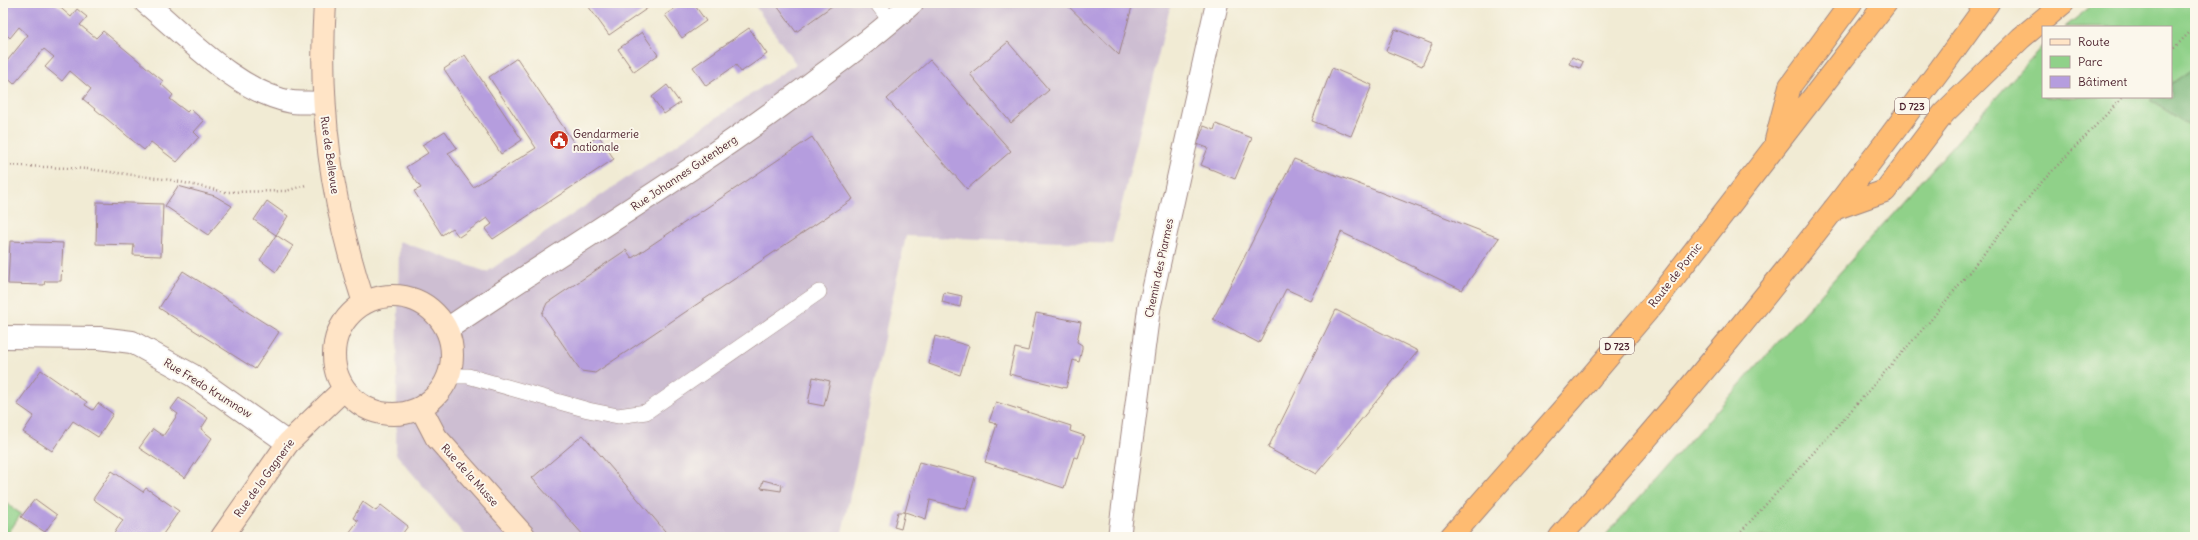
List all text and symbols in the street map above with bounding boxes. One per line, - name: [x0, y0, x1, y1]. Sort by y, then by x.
- legend: [2042, 26, 2172, 98]
- text: Route: [2078, 34, 2110, 49]
- text: Parc: [2078, 54, 2103, 69]
- text: Bâtiment: [2078, 74, 2127, 89]
- road number: D 723: [1895, 98, 1929, 114]
- street label: Rue de Bellevue: [318, 115, 342, 195]
- place label: Gendarmerie nationale: [573, 127, 639, 154]
- public building icon: Gendarmerie nationale: [548, 129, 570, 151]
- street label: Rue Johannes Gutenberg: [628, 132, 740, 214]
- street label: Chemin des Piarmes: [1142, 217, 1176, 319]
- street label: Route de Pornic: [1645, 240, 1705, 310]
- road number: D 723: [1600, 338, 1634, 354]
- street label: Rue Fredo Krumnow: [161, 355, 255, 421]
- street label: Rue de la Gagnerie: [231, 436, 297, 520]
- street label: Rue de la Musse: [438, 441, 502, 509]

